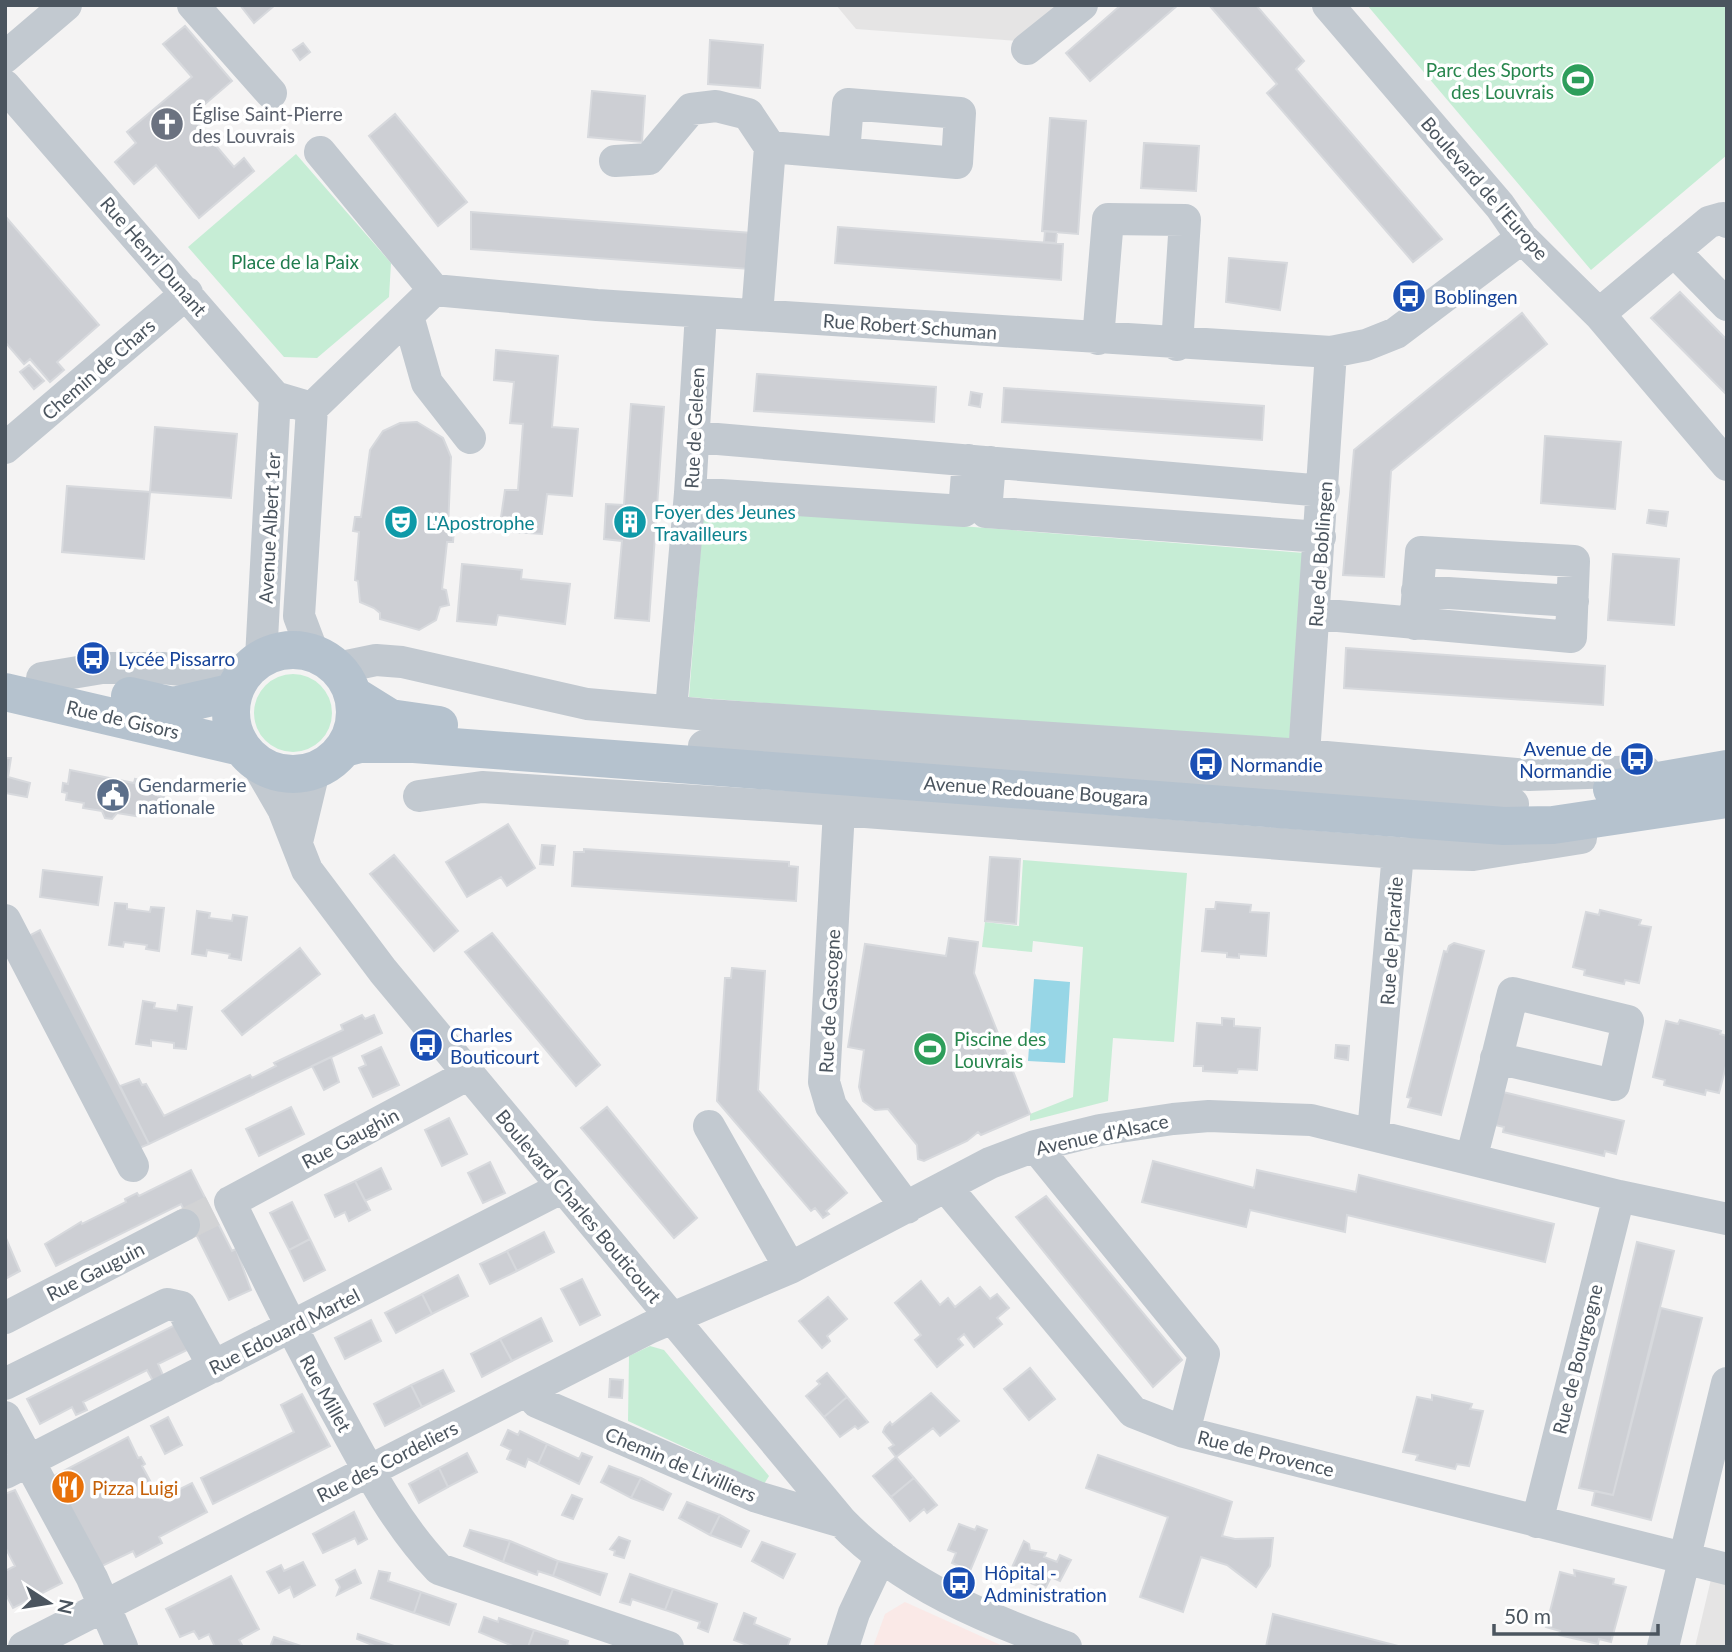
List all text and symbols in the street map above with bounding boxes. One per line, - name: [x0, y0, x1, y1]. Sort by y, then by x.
- place label: Parc des Sports des Louvrais: [1426, 58, 1554, 103]
- sports icon: Parc des Sports des Louvrais: [1559, 61, 1597, 99]
- place label: Église Saint-Pierre des Louvrais: [192, 102, 343, 147]
- church icon: Église Saint-Pierre des Louvrais: [148, 105, 186, 143]
- street label: Boulevard de l'Europe: [1417, 112, 1553, 264]
- street label: Rue Henri Dunant: [96, 192, 212, 320]
- park label: Place de la Paix: [231, 250, 360, 273]
- bus stop icon: Boblingen: [1390, 277, 1428, 315]
- place label: Boblingen: [1434, 285, 1518, 308]
- street label: Rue Robert Schuman: [822, 308, 998, 344]
- street label: Chemin de Chars: [37, 314, 159, 424]
- street label: Rue de Geleen: [679, 367, 709, 489]
- street label: Avenue Albert 1er: [254, 452, 284, 604]
- street label: Rue de Boblingen: [1303, 480, 1337, 628]
- place label: Foyer des Jeunes Travailleurs: [654, 500, 796, 545]
- theatre icon: L'Apostrophe: [382, 503, 420, 541]
- building icon: Foyer des Jeunes Travailleurs: [611, 503, 649, 541]
- place label: L'Apostrophe: [426, 511, 535, 534]
- bus stop icon: Lycée Pissarro: [74, 639, 112, 677]
- place label: Lycée Pissarro: [118, 647, 235, 670]
- street label: Rue de Gisors: [64, 695, 182, 743]
- place label: Avenue de Normandie: [1519, 737, 1612, 782]
- bus stop icon: Avenue de Normandie: [1618, 740, 1656, 778]
- bus stop icon: Normandie: [1187, 745, 1225, 783]
- place label: Normandie: [1230, 753, 1323, 776]
- street label: Avenue Redouane Bougara: [923, 771, 1149, 809]
- place label: Gendarmerie nationale: [138, 773, 247, 818]
- public building icon: Gendarmerie nationale: [94, 776, 132, 814]
- street label: Rue de Picardie: [1375, 876, 1407, 1006]
- street label: Rue de Gascogne: [814, 928, 844, 1074]
- place label: Charles Bouticourt: [450, 1023, 539, 1068]
- bus stop icon: Charles Bouticourt: [407, 1026, 445, 1064]
- place label: Piscine des Louvrais: [954, 1027, 1046, 1072]
- sports icon: Piscine des Louvrais: [911, 1030, 949, 1068]
- street label: Rue Gaughin: [298, 1103, 402, 1173]
- street label: Boulevard Charles Bouticourt: [491, 1105, 667, 1308]
- street label: Avenue d'Alsace: [1034, 1109, 1170, 1159]
- street label: Rue Gauguin: [42, 1237, 148, 1305]
- street label: Rue de Bourgogne: [1547, 1282, 1607, 1436]
- street label: Rue Edouard Martel: [205, 1283, 363, 1379]
- street label: Rue Millet: [295, 1350, 357, 1436]
- street label: Rue des Cordeliers: [313, 1415, 461, 1507]
- street label: Chemin de Livilliers: [602, 1422, 760, 1506]
- street label: Rue de Provence: [1195, 1425, 1337, 1481]
- restaurant icon: Pizza Luigi: [49, 1468, 87, 1506]
- place label: Pizza Luigi: [92, 1476, 178, 1499]
- place label: Hôpital - Administration: [984, 1561, 1107, 1606]
- bus stop icon: Hôpital - Administration: [940, 1564, 978, 1602]
- north arrow: [14, 1568, 84, 1638]
- scale bar: [1494, 1592, 1658, 1636]
- text: N: [53, 1597, 79, 1616]
- text: 50 m: [1504, 1603, 1551, 1628]

